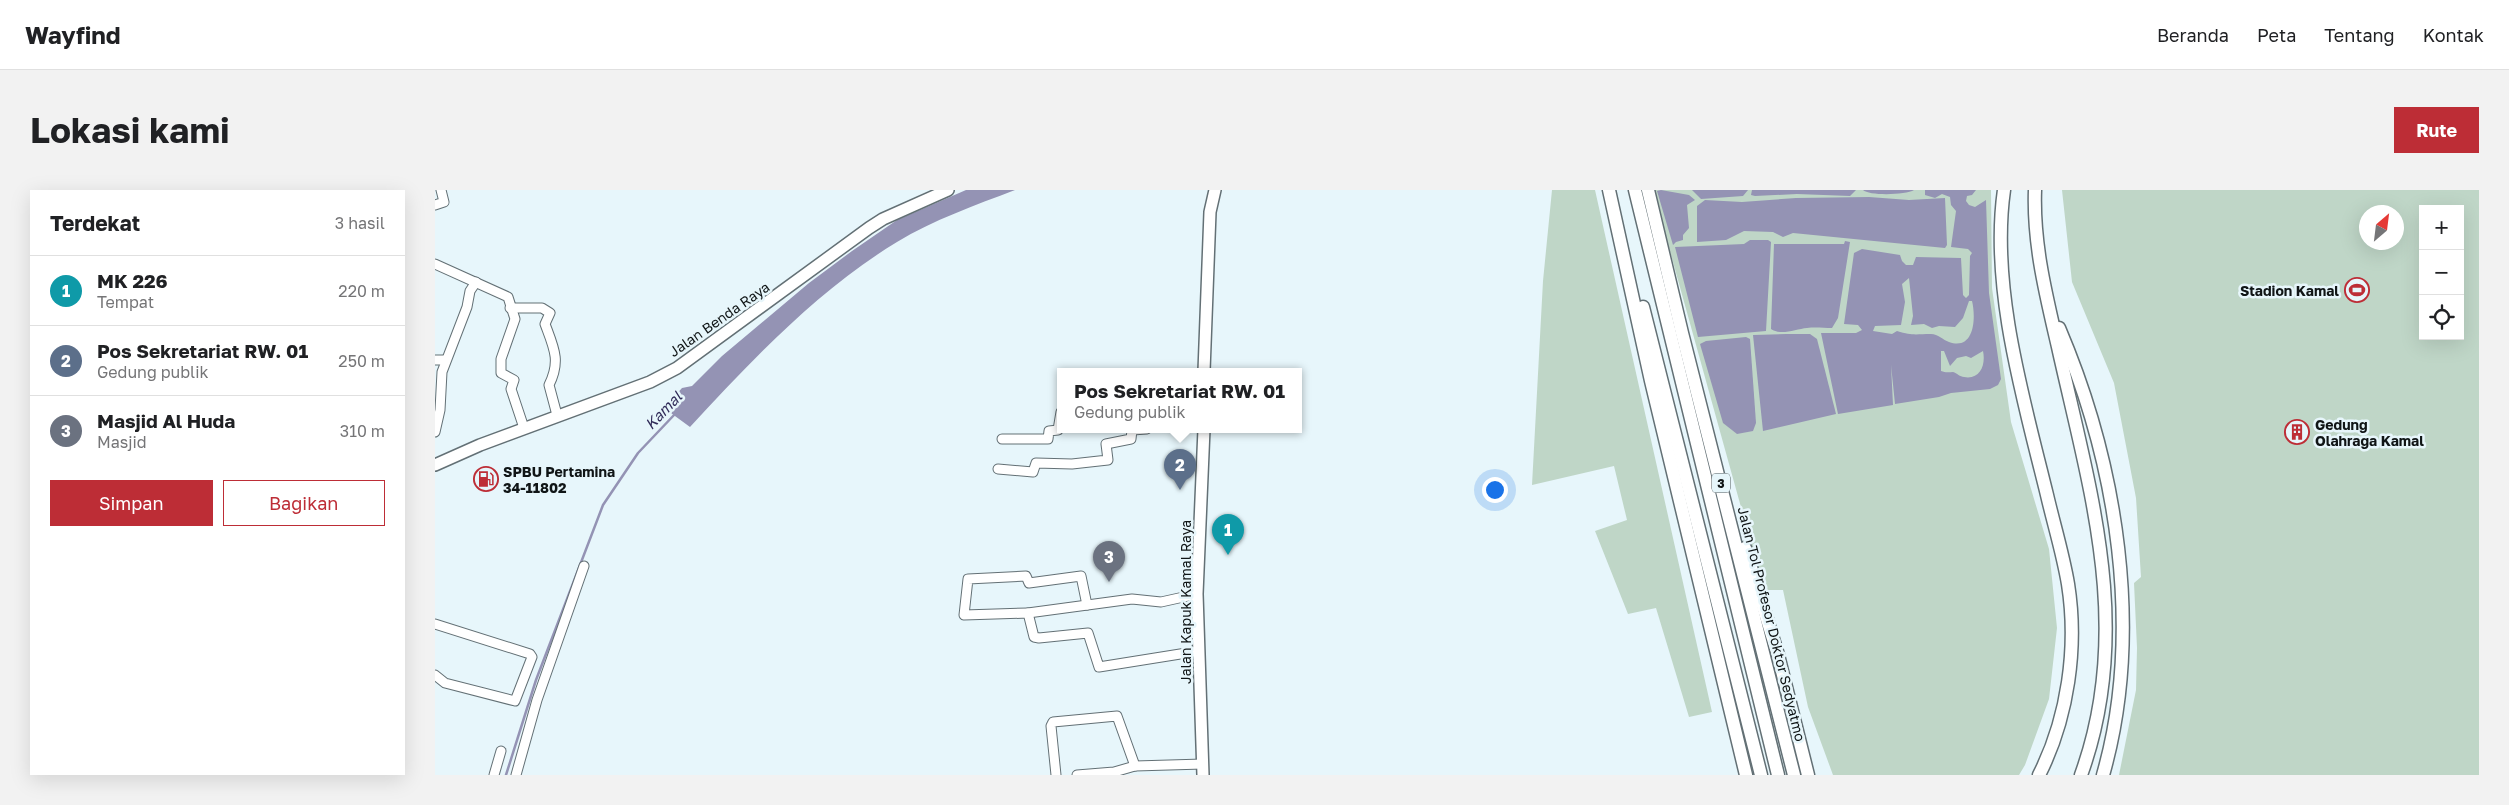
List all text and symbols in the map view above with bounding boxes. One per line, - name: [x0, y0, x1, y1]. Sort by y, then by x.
- text: Wayfind: [25, 20, 121, 49]
- text: Beranda: [2157, 24, 2229, 46]
- text: Peta: [2257, 24, 2296, 46]
- text: Tentang: [2324, 24, 2395, 46]
- text: Kontak: [2423, 24, 2484, 46]
- button: Rute: [2394, 107, 2479, 153]
- text: Lokasi kami: [30, 109, 230, 151]
- north arrow: [2359, 205, 2404, 250]
- map controls: [2419, 205, 2464, 340]
- button: +: [2419, 205, 2464, 250]
- text: Terdekat: [50, 210, 140, 236]
- text: 3 hasil: [335, 213, 385, 233]
- button: −: [2419, 250, 2464, 295]
- text: MK 226: [97, 269, 168, 292]
- sports icon: Stadion Kamal: [2344, 277, 2370, 303]
- street label: Jalan Benda Raya: [666, 278, 772, 360]
- text: 1: [62, 281, 70, 301]
- text: 220 m: [338, 281, 385, 301]
- place label: Stadion Kamal: [2240, 282, 2339, 299]
- text: Tempat: [97, 292, 154, 312]
- button: locate: [2419, 295, 2464, 340]
- text: Pos Sekretariat RW. 01: [97, 339, 308, 362]
- text: 2: [61, 351, 71, 371]
- text: 250 m: [338, 351, 385, 371]
- text: Gedung publik: [97, 362, 209, 382]
- popup: [1057, 368, 1302, 433]
- text: Pos Sekretariat RW. 01: [1074, 379, 1285, 402]
- water label: Kamal: [641, 387, 686, 433]
- text: Gedung publik: [1074, 402, 1185, 422]
- text: Masjid Al Huda: [97, 409, 235, 432]
- place label: Gedung Olahraga Kamal: [2315, 416, 2424, 449]
- building icon: Gedung Olahraga Kamal: [2284, 419, 2310, 445]
- text: 3: [61, 421, 71, 441]
- text: 310 m: [340, 421, 385, 441]
- text: Masjid: [97, 432, 147, 452]
- pin: 2: [1164, 449, 1196, 490]
- place label: SPBU Pertamina 34-11802: [503, 463, 615, 496]
- fuel station icon: SPBU Pertamina 34-11802: [473, 466, 499, 492]
- road number: 3: [1712, 474, 1730, 492]
- your location: [1482, 477, 1508, 503]
- button: Simpan: [50, 480, 213, 526]
- button: Bagikan: [223, 480, 385, 526]
- street label: Jalan Tol Profesor Doktor Sedyatmo: [1735, 505, 1809, 743]
- pin: 1: [1212, 514, 1244, 555]
- street label: Jalan Kapuk Kamal Raya: [1177, 520, 1194, 684]
- pin: 3: [1093, 541, 1125, 582]

